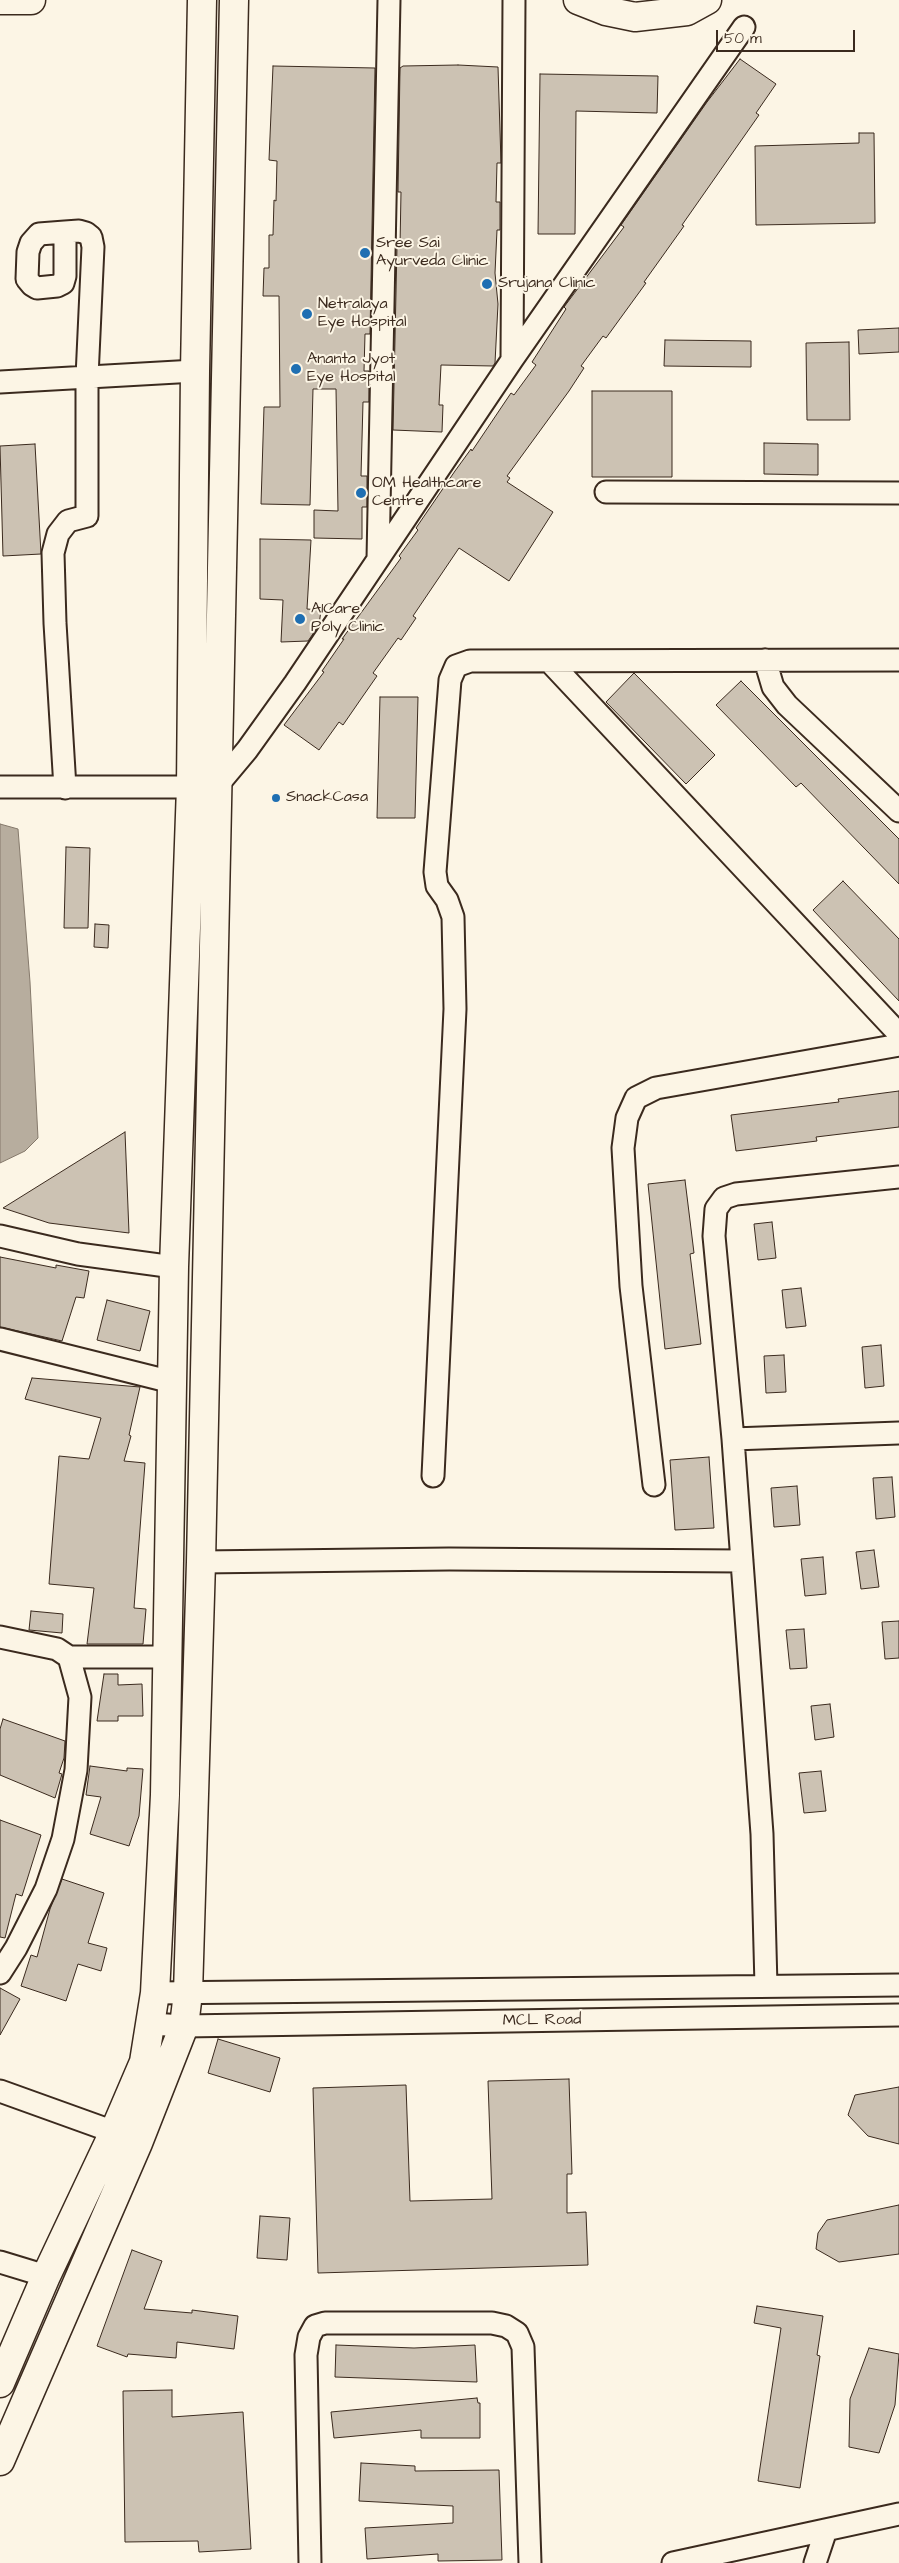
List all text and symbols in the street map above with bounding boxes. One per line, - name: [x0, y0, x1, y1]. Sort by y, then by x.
- scale bar: [719, 20, 858, 52]
- text: 50 m: [724, 28, 762, 49]
- place label: Sree Sai Ayurveda Clinic: [376, 234, 488, 272]
- marker: Sree Sai Ayurveda Clinic: [358, 246, 372, 260]
- place label: Srujana Clinic: [498, 274, 596, 294]
- marker: Srujana Clinic: [480, 277, 494, 291]
- place label: Netralaya Eye Hospital: [318, 295, 406, 333]
- marker: Netralaya Eye Hospital: [300, 307, 314, 321]
- place label: Ananta Jyot Eye Hospital: [307, 350, 395, 388]
- marker: Ananta Jyot Eye Hospital: [289, 362, 303, 376]
- place label: OM Healthcare Centre: [372, 474, 482, 512]
- marker: OM Healthcare Centre: [354, 486, 368, 500]
- place label: A1Care Poly Clinic: [311, 600, 385, 638]
- marker: A1Care Poly Clinic: [293, 612, 307, 626]
- place label: SnackCasa: [286, 788, 368, 808]
- marker: SnackCasa: [270, 792, 282, 804]
- street label: MCL Road: [502, 2011, 582, 2031]

